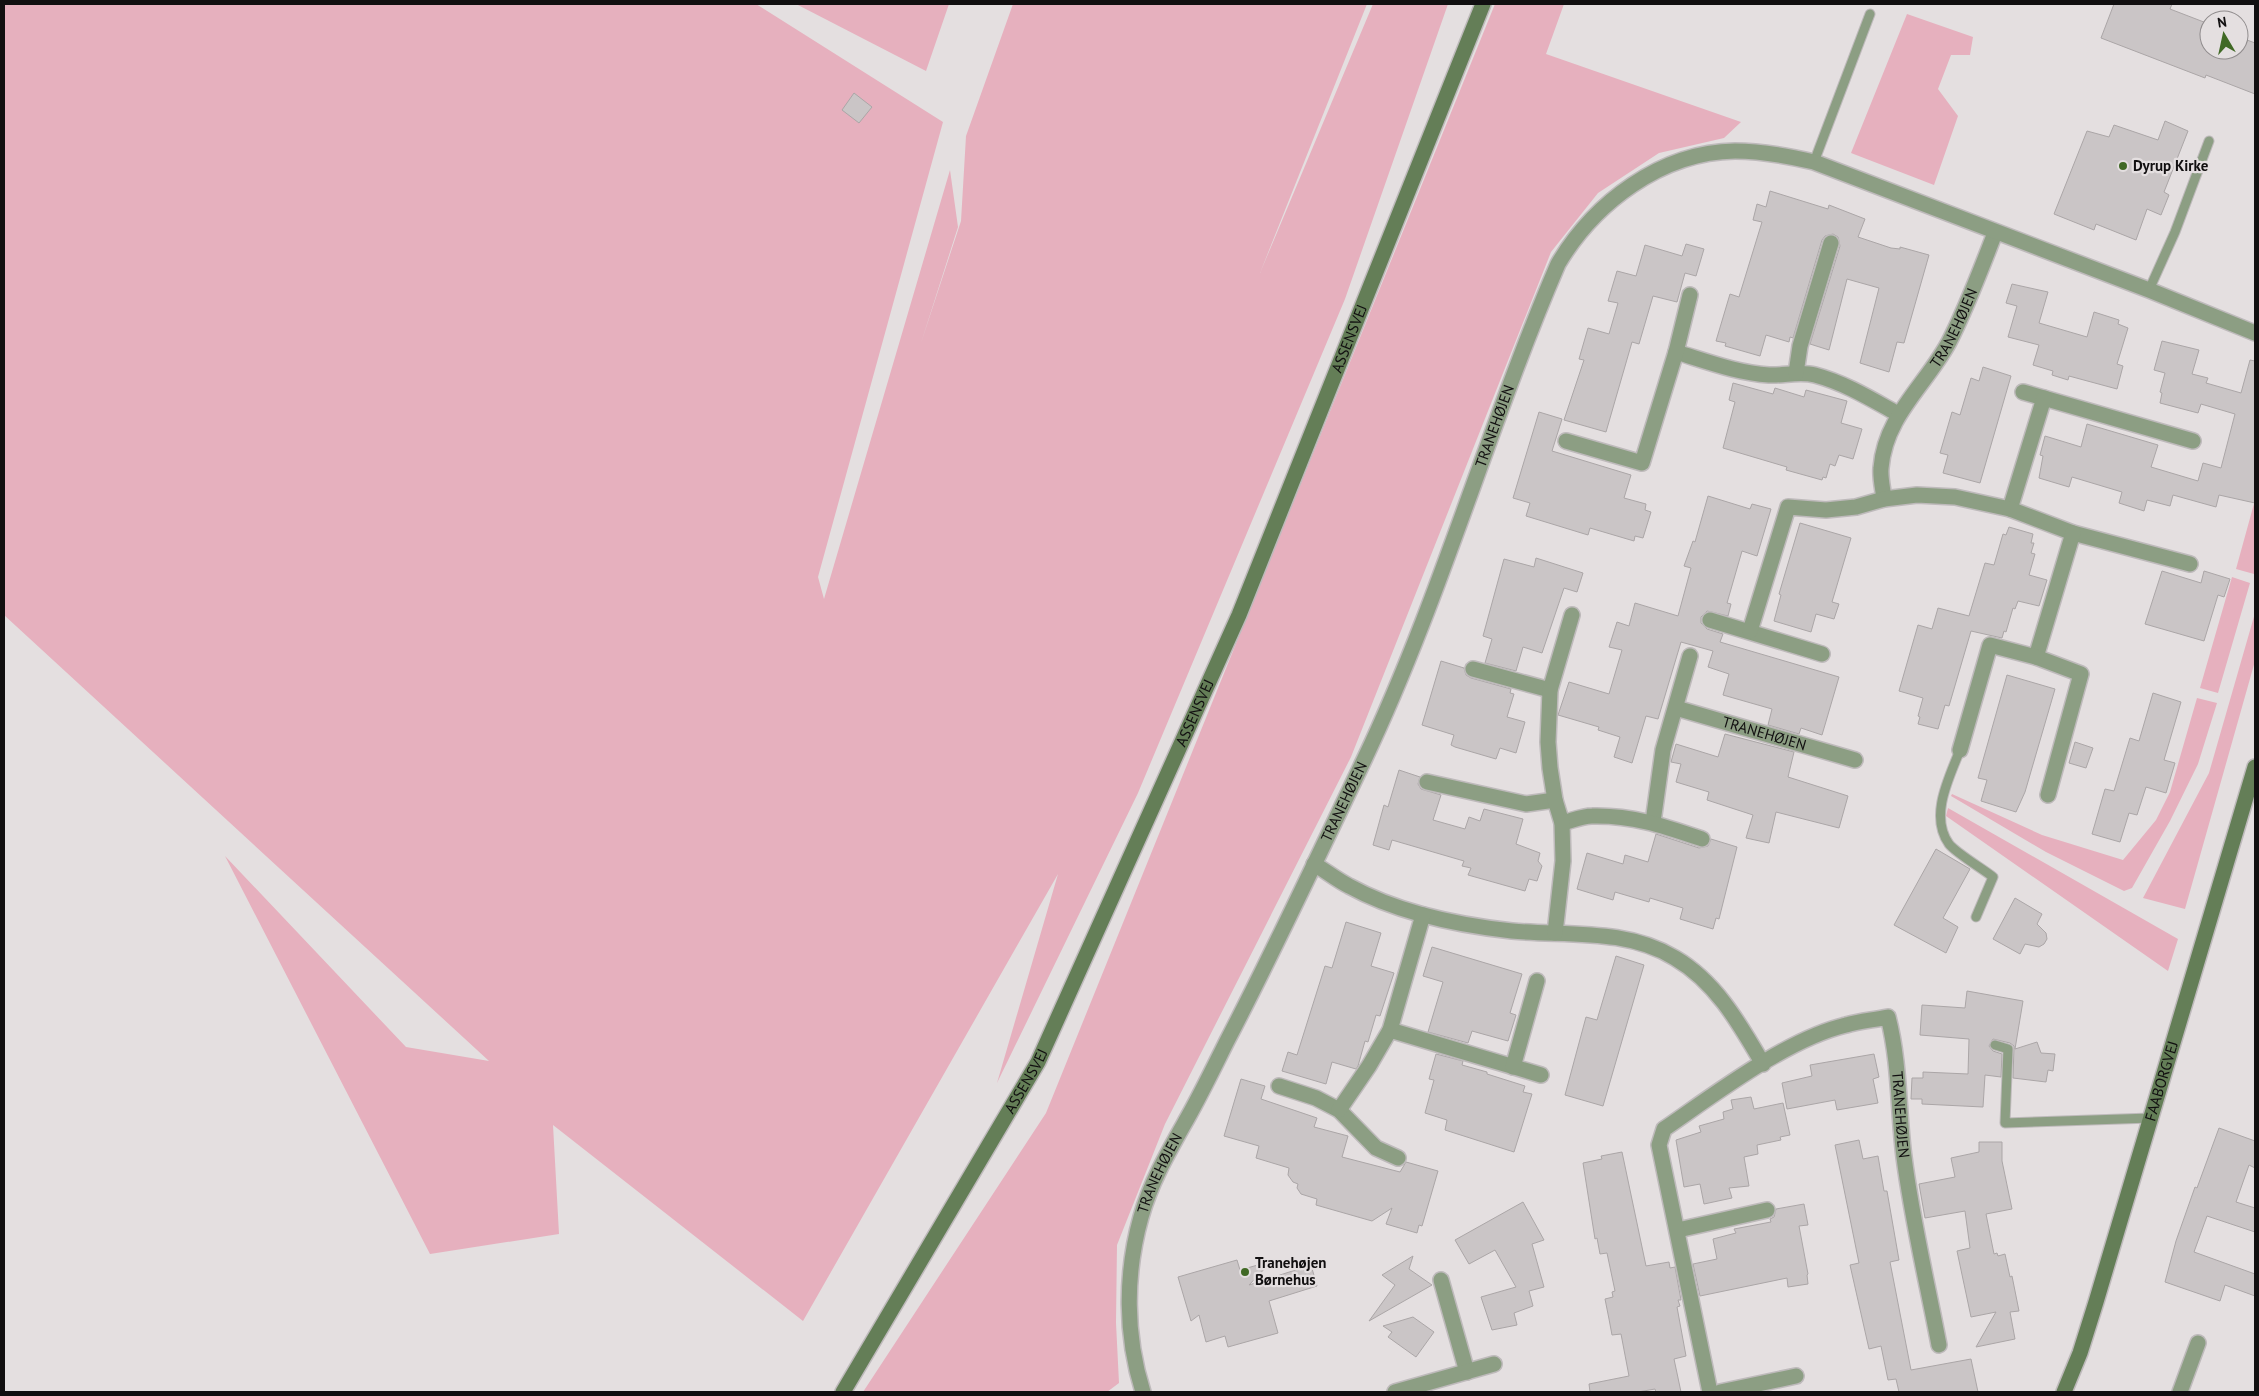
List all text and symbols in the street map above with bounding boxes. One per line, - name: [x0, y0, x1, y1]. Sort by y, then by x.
- north arrow: [2199, 10, 2249, 60]
- text: N: [2216, 13, 2228, 32]
- place label: Dyrup Kirke: [2133, 156, 2209, 175]
- marker: Dyrup Kirke: [2117, 160, 2129, 172]
- street label: TRANEHØJEN: [1926, 285, 1981, 371]
- street label: ASSENSVEJ: [1327, 302, 1371, 375]
- street label: TRANEHØJEN: [1471, 382, 1518, 470]
- street label: ASSENSVEJ: [1171, 676, 1218, 749]
- street label: TRANEHØJEN: [1720, 712, 1809, 754]
- street label: TRANEHØJEN: [1316, 758, 1371, 845]
- street label: FAABORGVEJ: [2140, 1039, 2182, 1123]
- street label: ASSENSVEJ: [1000, 1046, 1052, 1117]
- street label: TRANEHØJEN: [1888, 1071, 1914, 1159]
- street label: TRANEHØJEN: [1133, 1129, 1186, 1216]
- place label: Tranehøjen Børnehus: [1255, 1253, 1326, 1289]
- marker: Tranehøjen Børnehus: [1239, 1266, 1251, 1278]

